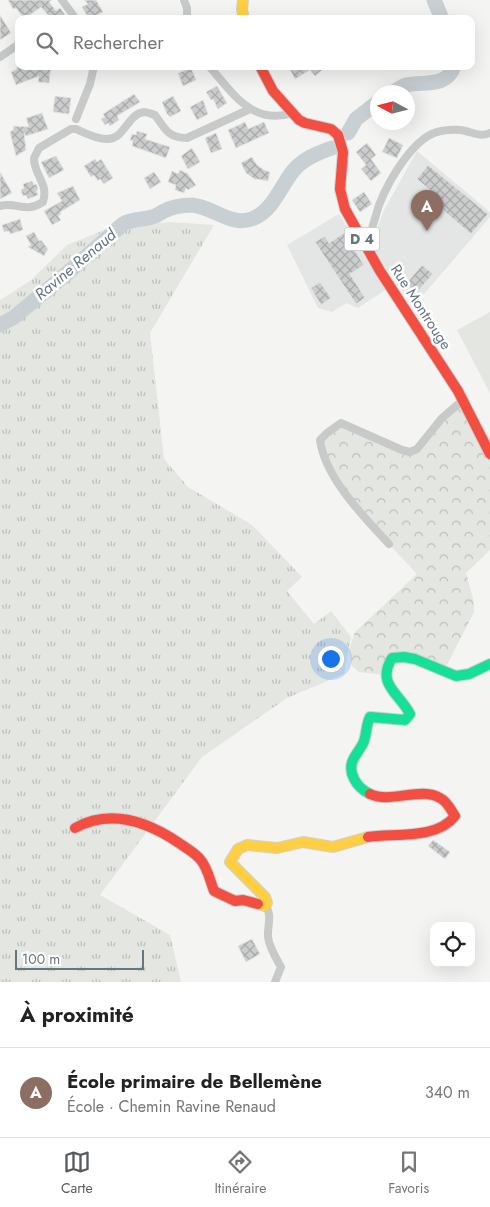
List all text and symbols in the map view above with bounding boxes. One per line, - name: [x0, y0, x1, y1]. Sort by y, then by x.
- search box: [15, 15, 475, 70]
- icon: search: [33, 29, 61, 57]
- text: Rechercher: [73, 29, 164, 56]
- north arrow: [370, 85, 415, 130]
- pin: A: [411, 190, 443, 231]
- water label: Ravine Renaud: [30, 223, 122, 305]
- road number: D 4: [344, 228, 380, 250]
- street label: Rue Montrouge: [385, 260, 457, 354]
- your location: [318, 646, 344, 672]
- map controls: [430, 922, 475, 967]
- button: locate: [430, 922, 475, 967]
- scale bar: [15, 947, 144, 970]
- text: 100 m: [22, 949, 60, 969]
- text: À proximité: [20, 1000, 134, 1030]
- text: École primaire de Bellemène: [67, 1068, 322, 1095]
- text: A: [30, 1081, 42, 1104]
- text: 340 m: [425, 1081, 470, 1104]
- text: École · Chemin Ravine Renaud: [67, 1095, 276, 1118]
- tab: Carte: [61, 1148, 93, 1198]
- tab: Itinéraire: [214, 1148, 266, 1198]
- tab: Favoris: [388, 1148, 429, 1198]

